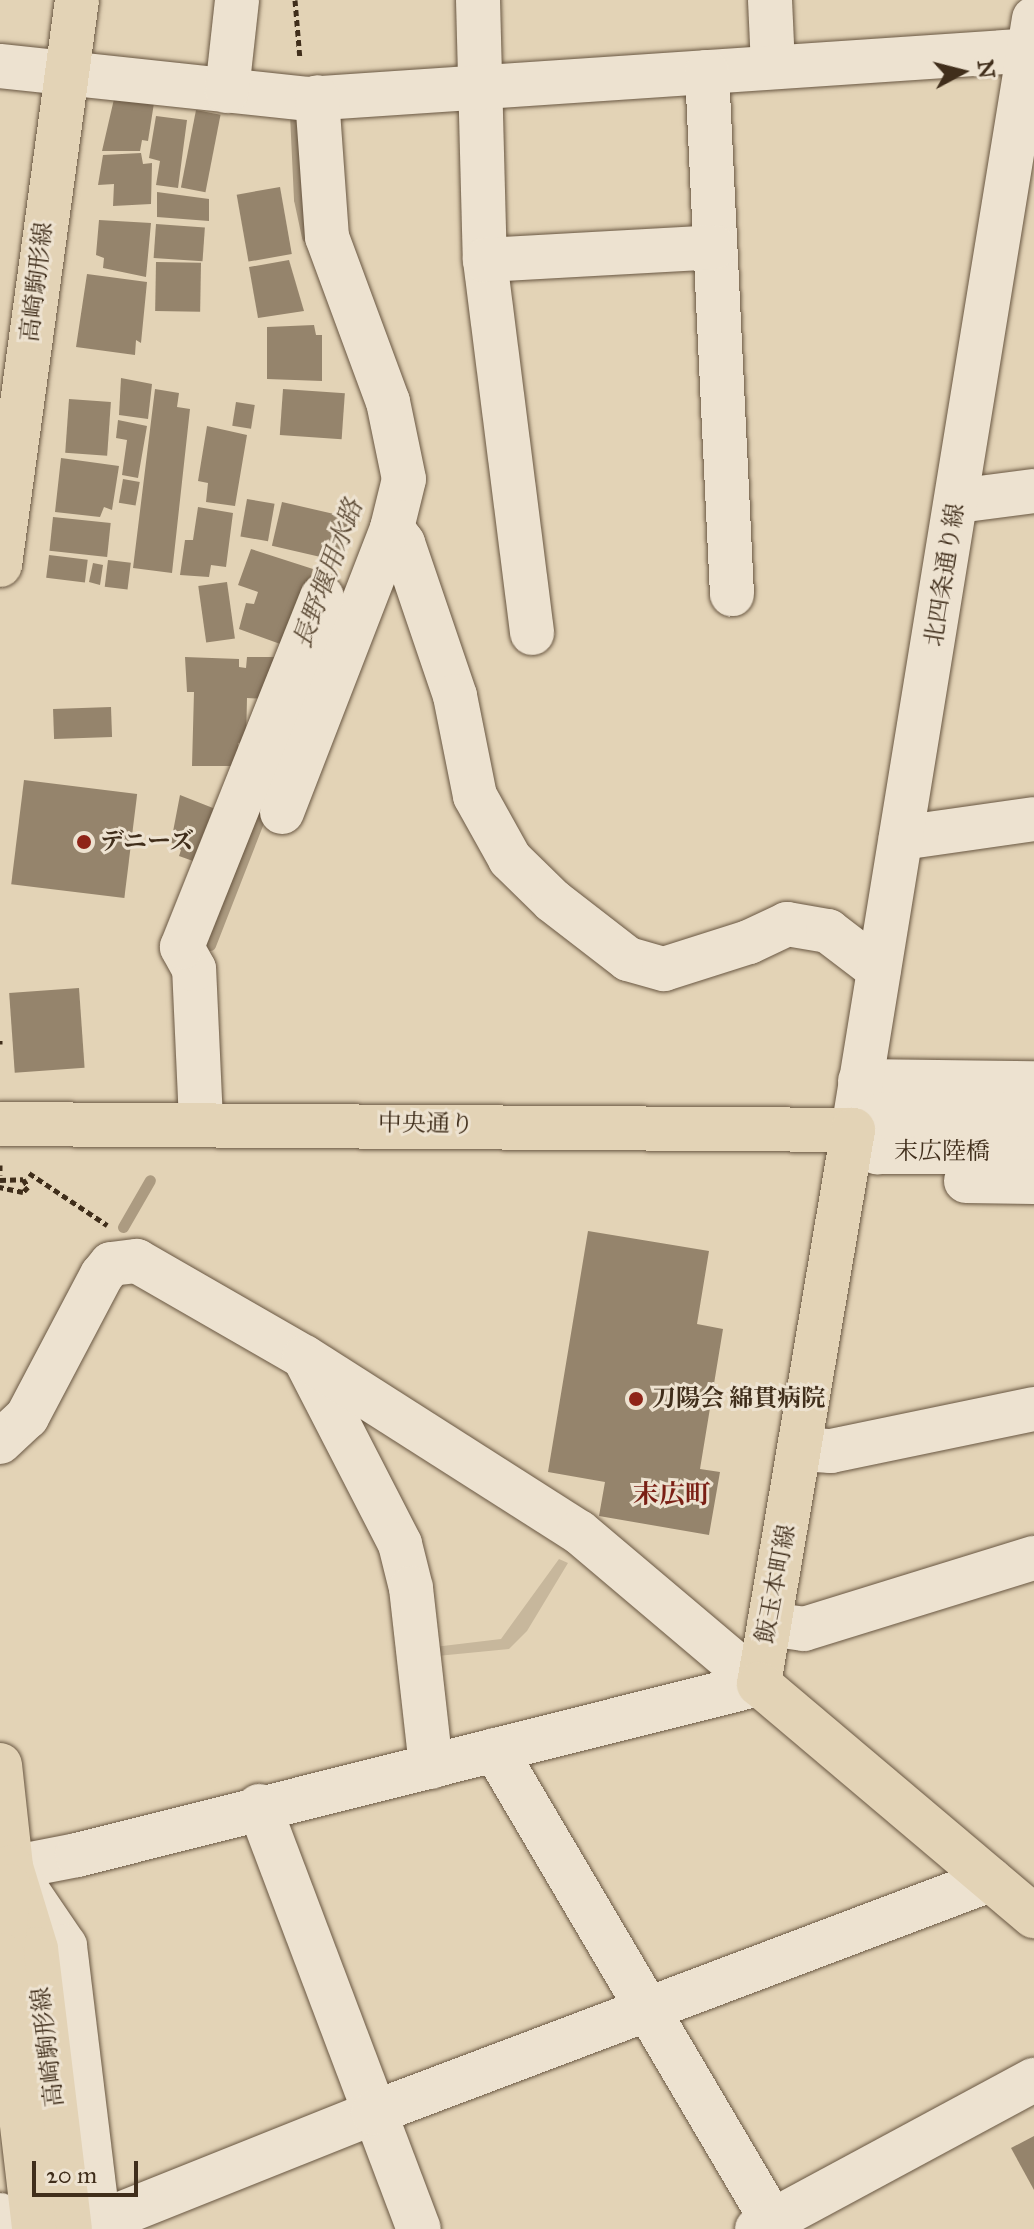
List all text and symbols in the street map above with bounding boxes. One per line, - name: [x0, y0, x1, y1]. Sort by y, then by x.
- north arrow: [922, 32, 1002, 112]
- text: N: [972, 58, 1001, 80]
- street label: 高崎駒形線: [15, 221, 59, 343]
- water label: 長野堰用水路: [287, 495, 369, 653]
- street label: 北四条通り線: [920, 502, 970, 648]
- place label: デニーズ: [100, 828, 196, 856]
- marker: デニーズ: [75, 833, 93, 851]
- street label: 中央通り: [378, 1109, 474, 1139]
- street label: 末広陸橋: [894, 1138, 990, 1166]
- place label: 刀陽会 綿貫病院: [652, 1385, 825, 1413]
- marker: 刀陽会 綿貫病院: [627, 1390, 645, 1408]
- district label: 末広町: [633, 1479, 711, 1511]
- street label: 飯玉本町線: [750, 1522, 802, 1646]
- street label: 高崎駒形線: [26, 1986, 70, 2108]
- scale bar: [36, 2145, 142, 2195]
- text: 20 m: [46, 2160, 97, 2190]

